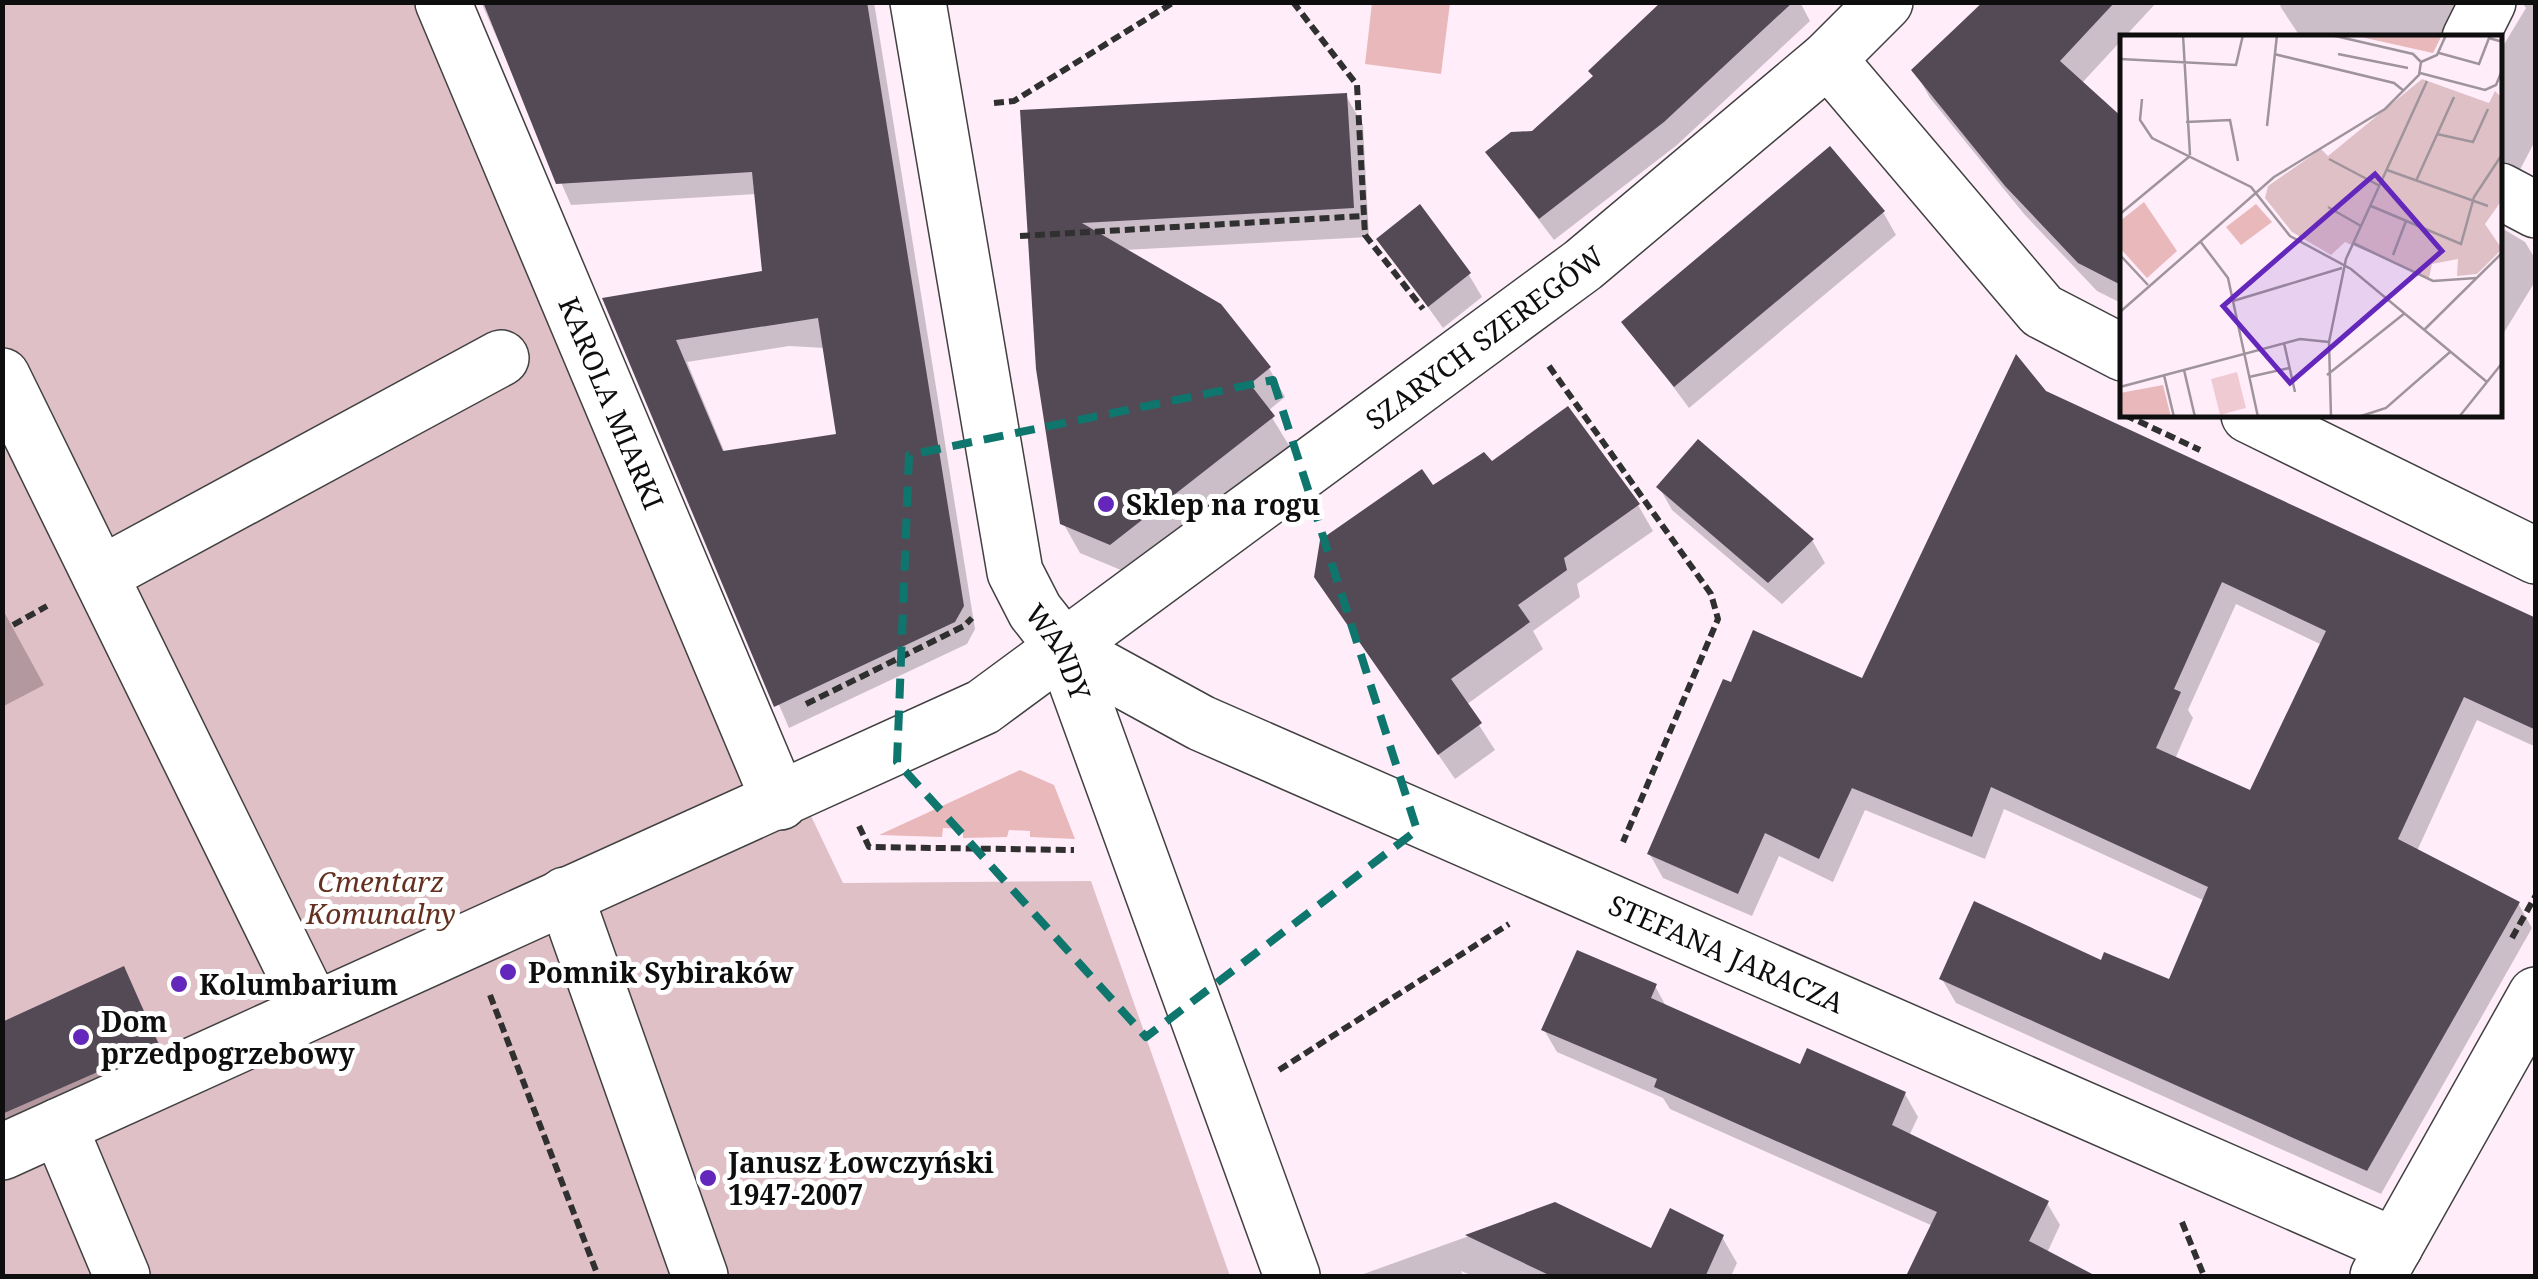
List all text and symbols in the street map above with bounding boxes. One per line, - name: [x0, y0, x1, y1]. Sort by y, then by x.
- inset map: [2120, 35, 2503, 418]
- street label: SZARYCH SZEREGÓW: [1358, 236, 1612, 438]
- street label: KAROLA MIARKI: [550, 291, 673, 515]
- place label: Sklep na rogu: [1126, 485, 1320, 523]
- marker: Sklep na rogu: [1095, 493, 1117, 515]
- street label: WANDY: [1017, 596, 1100, 705]
- park label: Cmentarz Komunalny: [305, 862, 456, 932]
- street label: STEFANA JARACZA: [1603, 885, 1850, 1021]
- place label: Pomnik Sybiraków: [528, 953, 794, 991]
- marker: Pomnik Sybiraków: [497, 961, 519, 983]
- place label: Kolumbarium: [199, 965, 398, 1003]
- marker: Kolumbarium: [168, 973, 190, 995]
- place label: Dom przedpogrzebowy: [101, 1002, 355, 1072]
- marker: Dom przedpogrzebowy: [70, 1026, 92, 1048]
- place label: Janusz Łowczyński 1947-2007: [727, 1143, 994, 1213]
- marker: Janusz Łowczyński 1947-2007: [697, 1167, 719, 1189]

